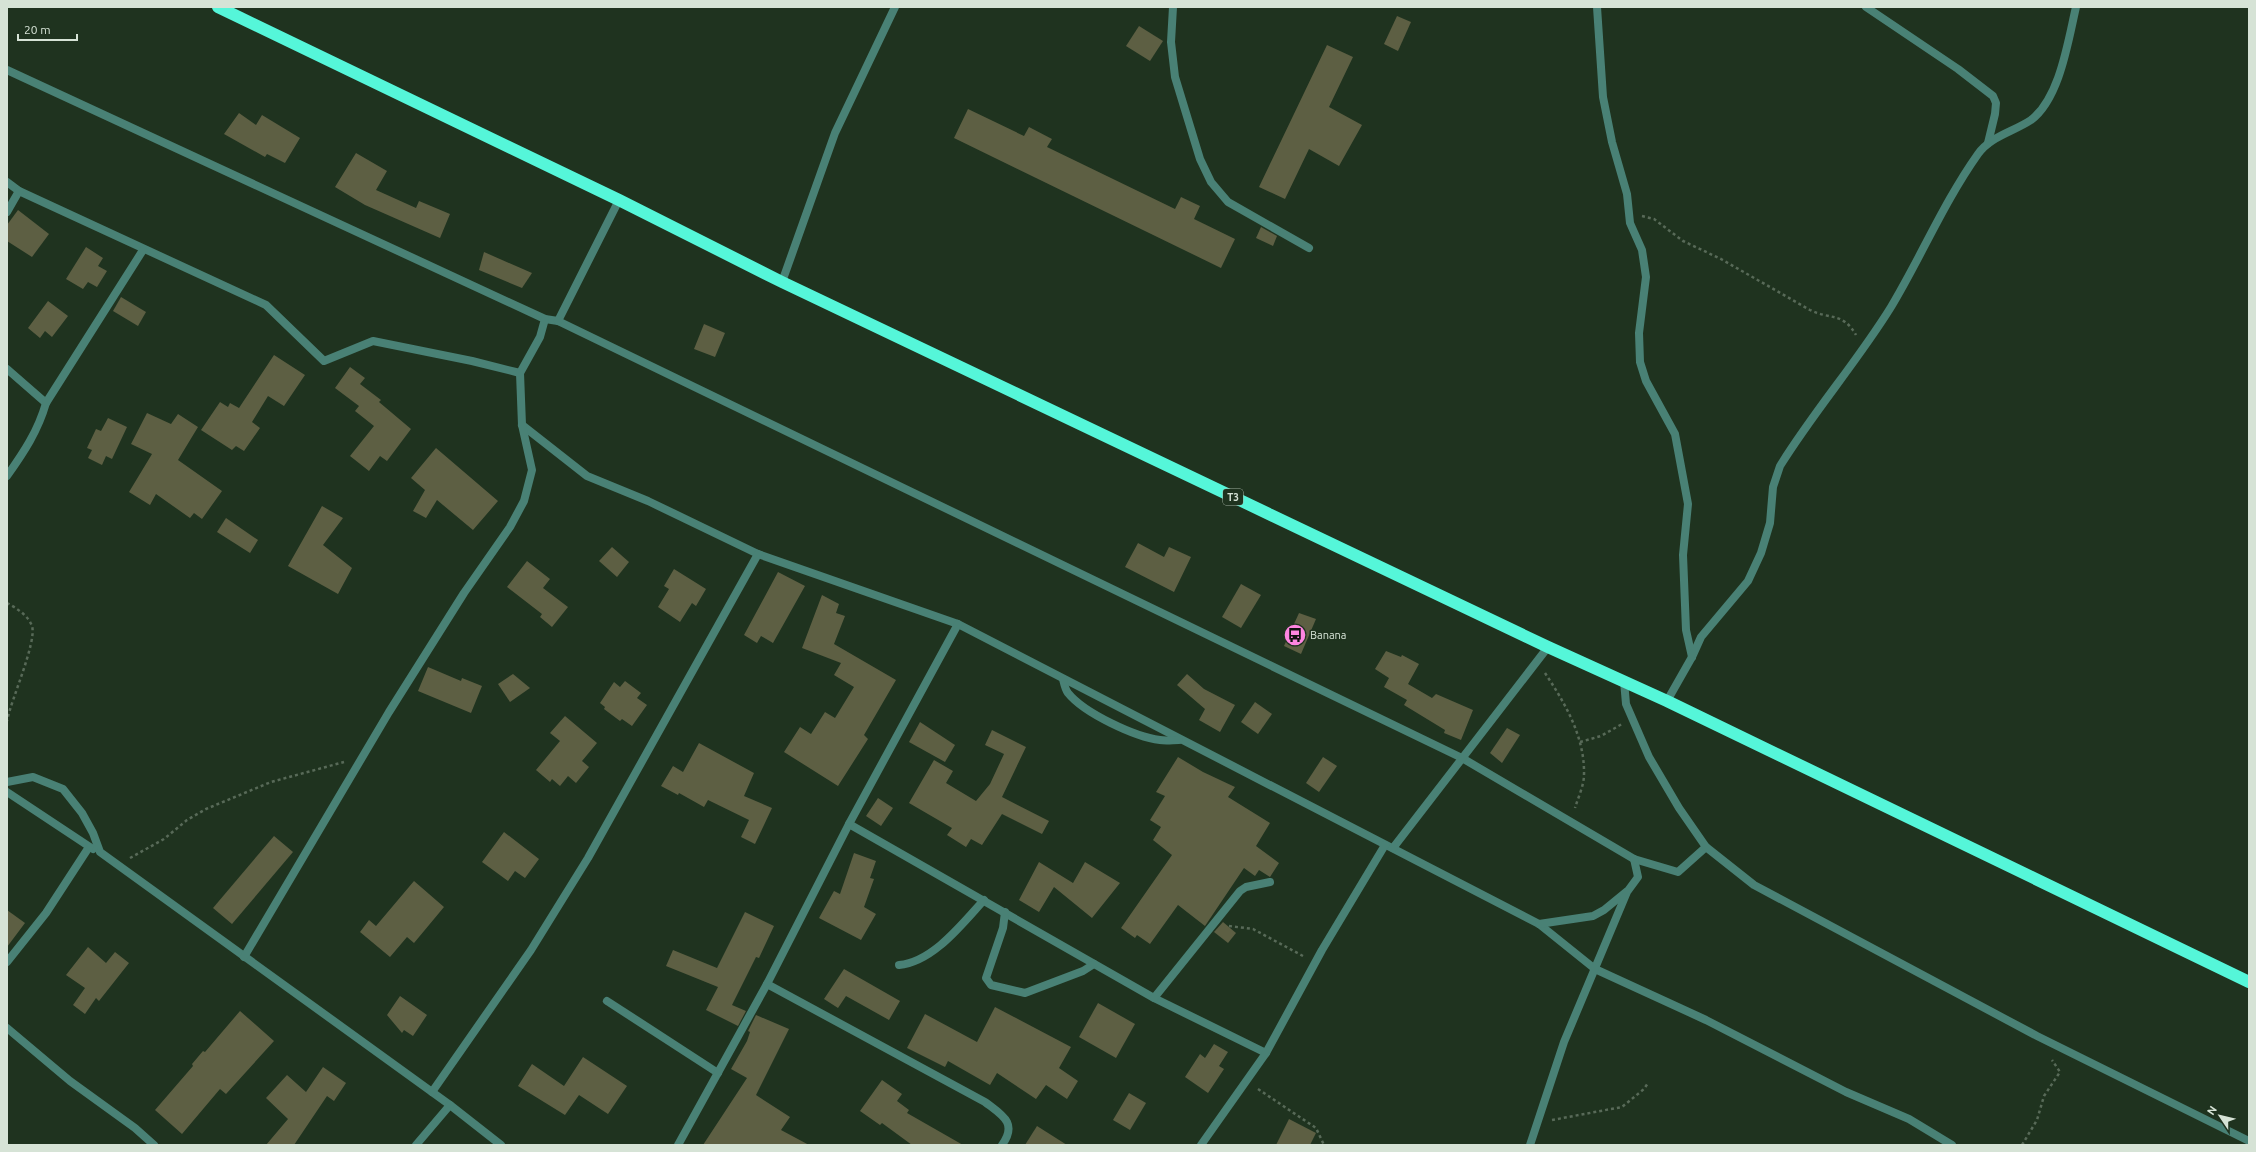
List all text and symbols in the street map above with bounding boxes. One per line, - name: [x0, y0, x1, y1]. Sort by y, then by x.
- scale bar: [18, 16, 77, 42]
- text: 20 m: [24, 23, 51, 36]
- road number: T3: [1223, 489, 1243, 505]
- bus stop icon: Banana: [1282, 622, 1308, 648]
- place label: Banana: [1310, 629, 1347, 641]
- north arrow: [2200, 1096, 2240, 1136]
- text: N: [2205, 1103, 2219, 1117]

